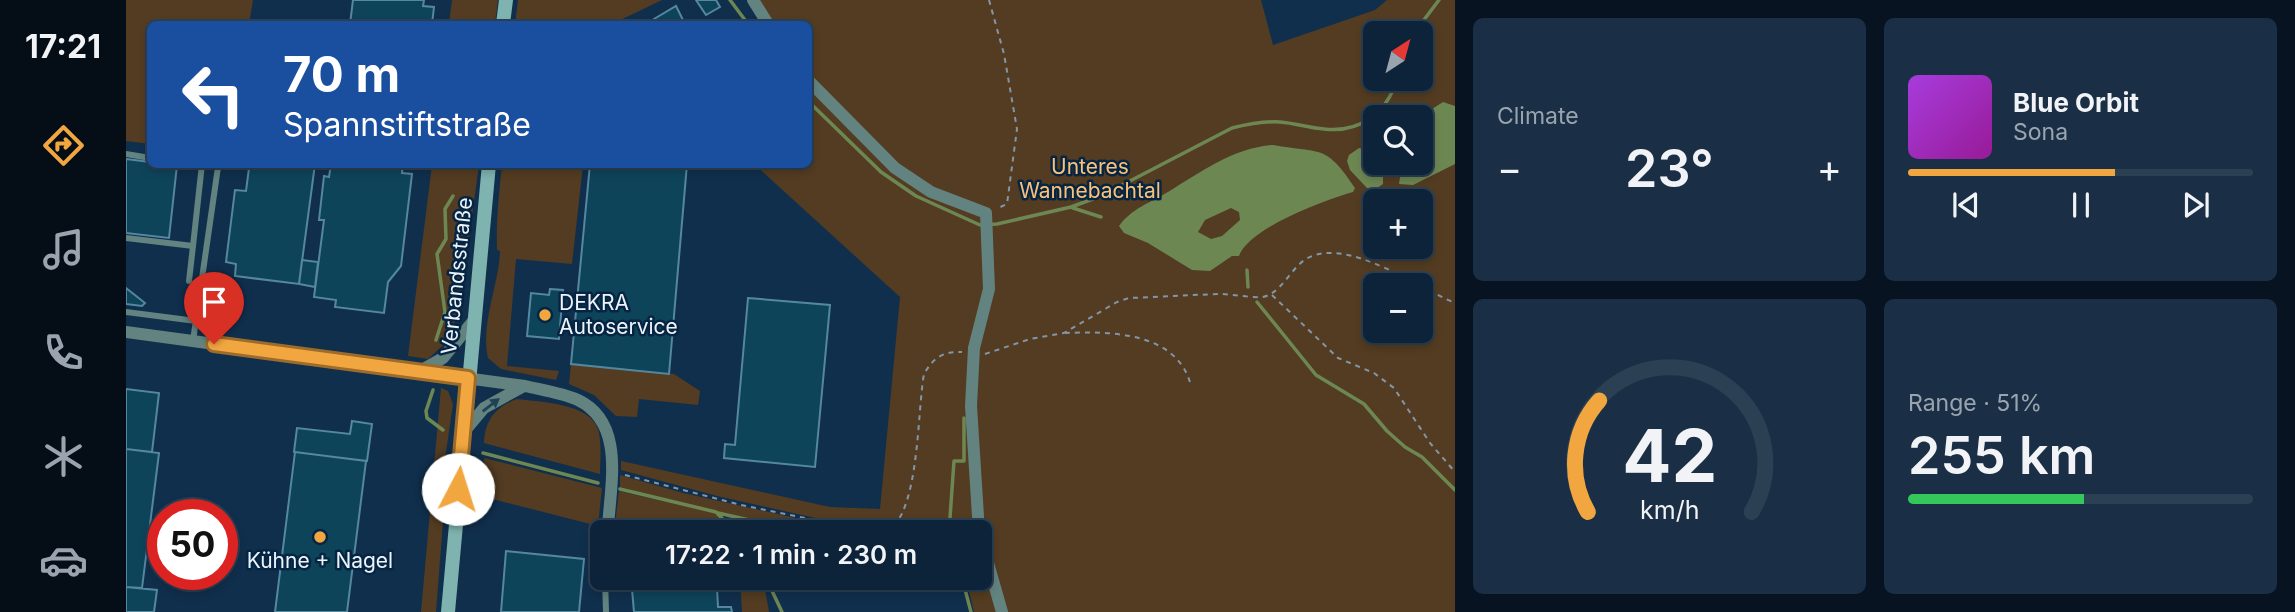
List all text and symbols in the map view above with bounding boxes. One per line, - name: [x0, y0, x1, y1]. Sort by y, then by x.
- north arrow: [1363, 21, 1433, 91]
- map controls: [1363, 21, 1433, 343]
- text: 17:21: [25, 27, 101, 66]
- text: 70 m: [283, 45, 400, 104]
- icon: left: [168, 49, 259, 140]
- text: Blue Orbit: [2013, 87, 2139, 118]
- text: Climate: [1497, 102, 1579, 130]
- text: Spannstiftstraße: [283, 105, 531, 144]
- button: search: [1363, 105, 1433, 175]
- text: Sona: [2013, 118, 2068, 146]
- icon: directions: [39, 121, 88, 170]
- text: 23°: [1625, 137, 1714, 200]
- text: −: [1497, 145, 1522, 191]
- text: +: [1817, 145, 1842, 191]
- park label: Unteres Wannebachtal: [1019, 154, 1161, 203]
- icon: previous: [1947, 186, 1985, 224]
- icon: pause: [2062, 186, 2100, 224]
- icon: next: [2177, 186, 2215, 224]
- button: +: [1363, 189, 1433, 259]
- street label: Verbandsstraße: [436, 196, 477, 356]
- icon: music: [39, 225, 88, 274]
- pin: [184, 272, 244, 344]
- button: −: [1363, 273, 1433, 343]
- icon: arrive: [195, 283, 233, 321]
- place label: DEKRA Autoservice: [559, 290, 678, 339]
- marker: DEKRA Autoservice: [537, 307, 553, 323]
- icon: phone: [39, 328, 88, 377]
- text: Range · 51%: [1908, 389, 2042, 417]
- one-way arrow: [481, 397, 499, 412]
- text: 42: [1622, 412, 1717, 501]
- text: 255 km: [1908, 424, 2095, 487]
- icon: climate: [39, 432, 88, 481]
- position arrow: [421, 452, 495, 526]
- text: km/h: [1640, 495, 1699, 525]
- speed limit sign: 50: [147, 499, 238, 590]
- marker: Kühne + Nagel: [312, 529, 328, 545]
- icon: car: [39, 536, 88, 585]
- text: 17:22 · 1 min · 230 m: [665, 539, 917, 570]
- place label: Kühne + Nagel: [247, 548, 393, 573]

